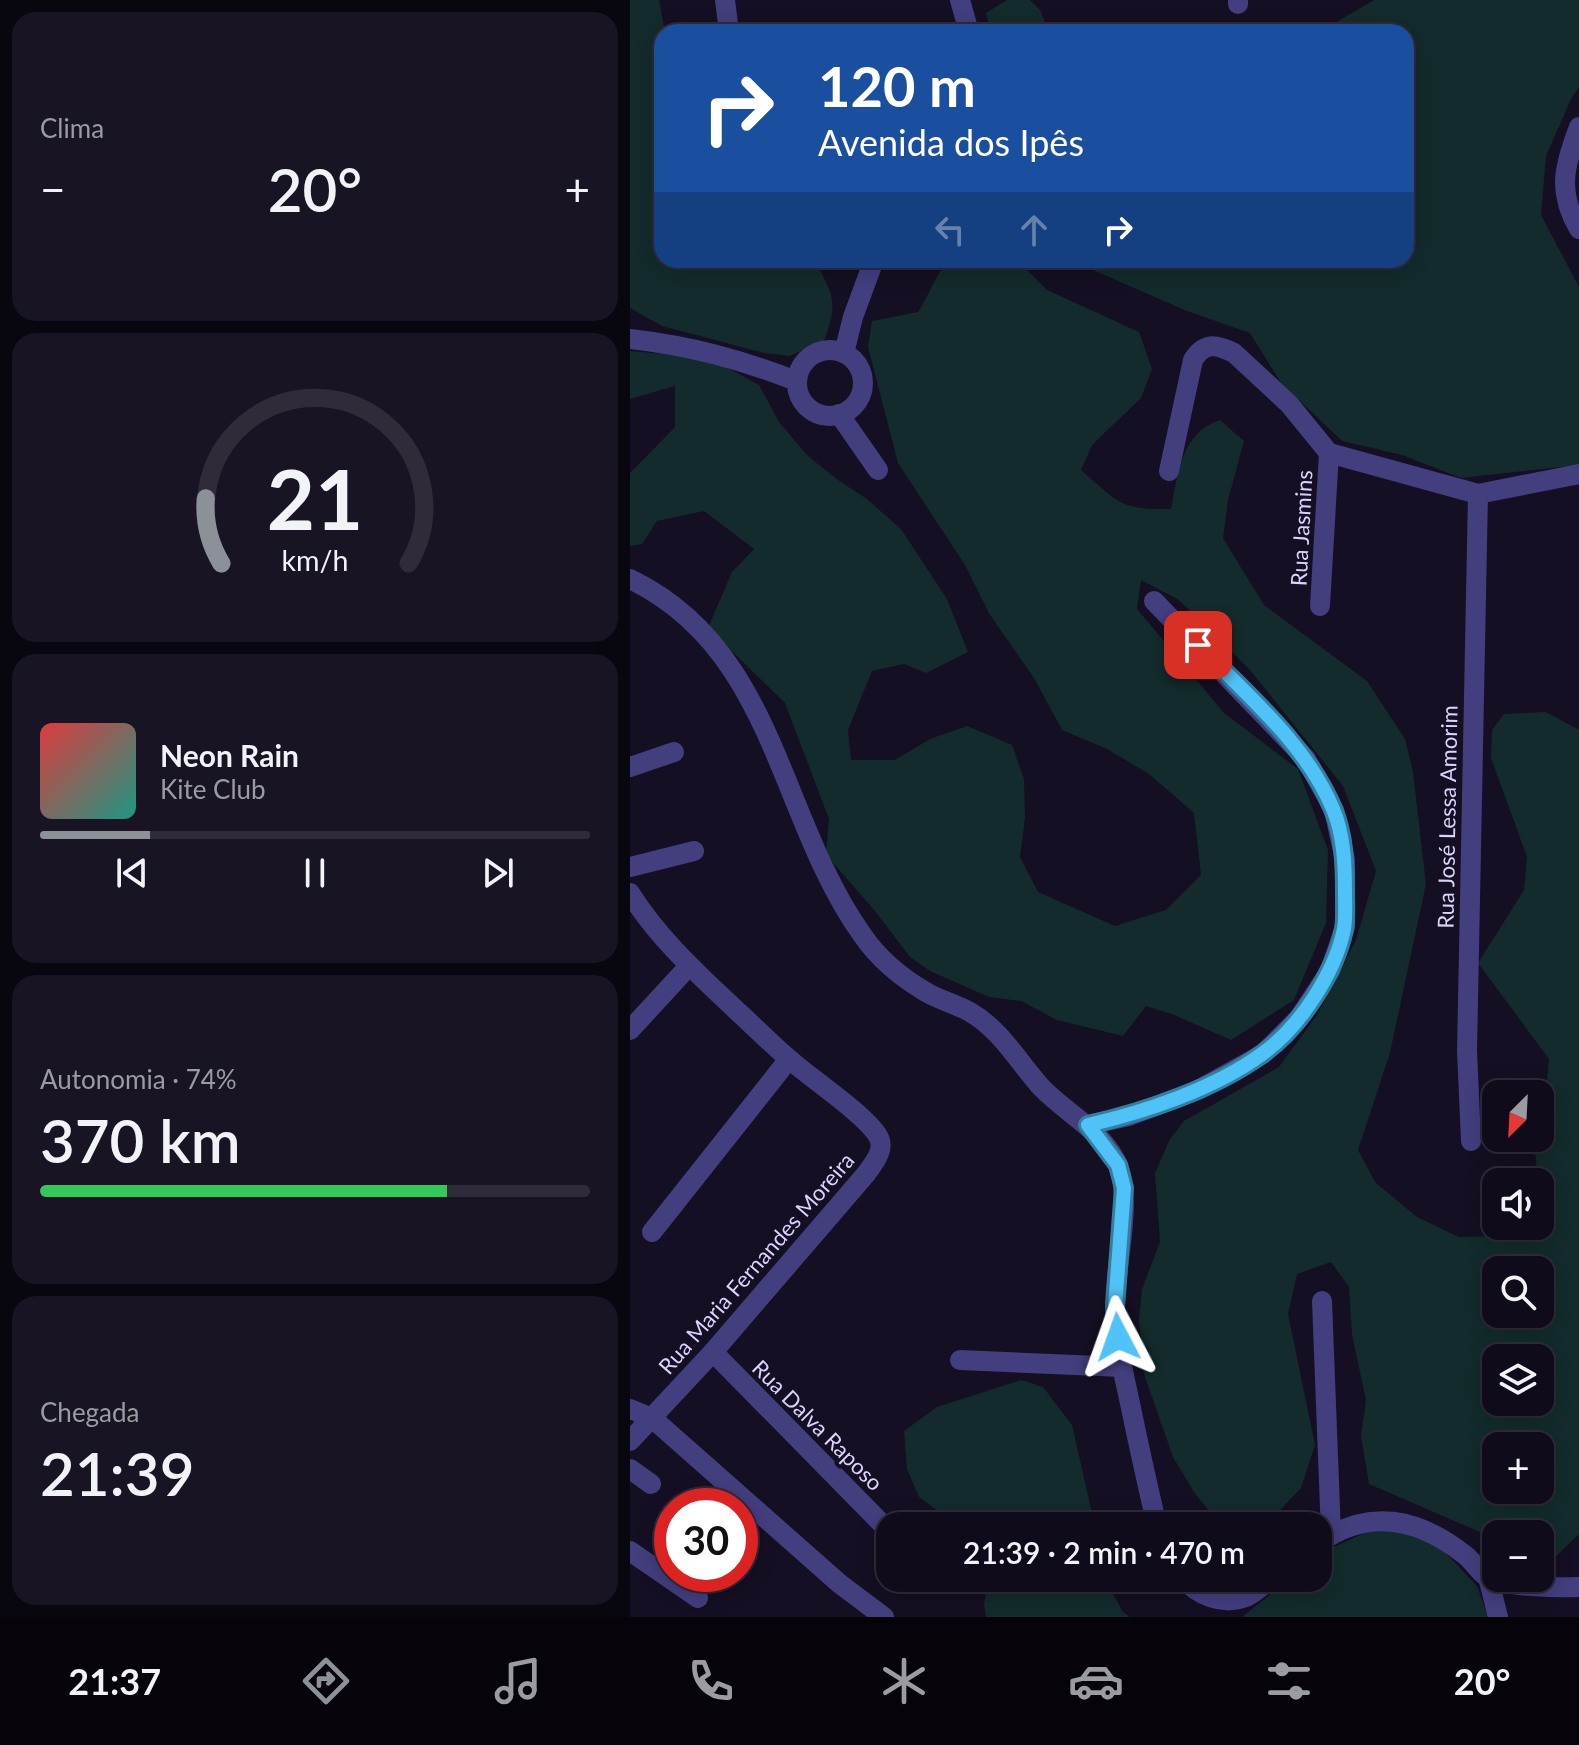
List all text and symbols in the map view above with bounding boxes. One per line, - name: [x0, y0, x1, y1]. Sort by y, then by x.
- text: 120 m: [818, 52, 976, 119]
- icon: right: [686, 56, 790, 160]
- text: Clima: [40, 112, 104, 144]
- text: Avenida dos Ipês: [818, 120, 1084, 164]
- text: 20°: [268, 153, 362, 225]
- text: −: [40, 163, 66, 215]
- text: +: [564, 163, 590, 215]
- icon: left: [928, 208, 972, 252]
- icon: ahead: [1012, 208, 1056, 252]
- icon: right: [1096, 208, 1140, 252]
- text: 21: [267, 447, 363, 547]
- street label: Rua Jasmins: [1284, 469, 1318, 587]
- text: km/h: [282, 543, 348, 577]
- pin: [1164, 611, 1232, 679]
- icon: arrive: [1176, 623, 1220, 667]
- street label: Rua José Lessa Amorim: [1432, 705, 1462, 929]
- text: Neon Rain: [160, 737, 299, 773]
- text: Kite Club: [160, 773, 266, 805]
- icon: previous: [110, 851, 154, 895]
- icon: pause: [293, 851, 337, 895]
- icon: next: [476, 851, 520, 895]
- text: Autonomia · 74%: [40, 1063, 237, 1095]
- north arrow: [1482, 1080, 1554, 1152]
- map controls: [1482, 1080, 1554, 1592]
- text: 370 km: [40, 1104, 241, 1176]
- street label: Rua Maria Fernandes Moreira: [652, 1147, 860, 1379]
- button: sound: [1482, 1168, 1554, 1240]
- button: search: [1482, 1256, 1554, 1328]
- position arrow: [1076, 1295, 1160, 1379]
- button: layers: [1482, 1344, 1554, 1416]
- street label: Rua Dalva Raposo: [747, 1354, 889, 1496]
- text: Chegada: [40, 1396, 140, 1428]
- button: +: [1482, 1432, 1554, 1504]
- text: 21:39: [40, 1437, 194, 1509]
- speed limit sign: 30: [654, 1488, 758, 1592]
- button: −: [1482, 1520, 1554, 1592]
- text: 21:39 · 2 min · 470 m: [963, 1534, 1245, 1570]
- icon: directions: [298, 1653, 354, 1709]
- icon: music: [490, 1653, 546, 1709]
- icon: phone: [683, 1653, 739, 1709]
- icon: climate: [876, 1653, 932, 1709]
- icon: car: [1068, 1653, 1124, 1709]
- icon: filters: [1261, 1653, 1317, 1709]
- text: 21:37: [68, 1659, 161, 1703]
- text: 20°: [1454, 1659, 1511, 1703]

